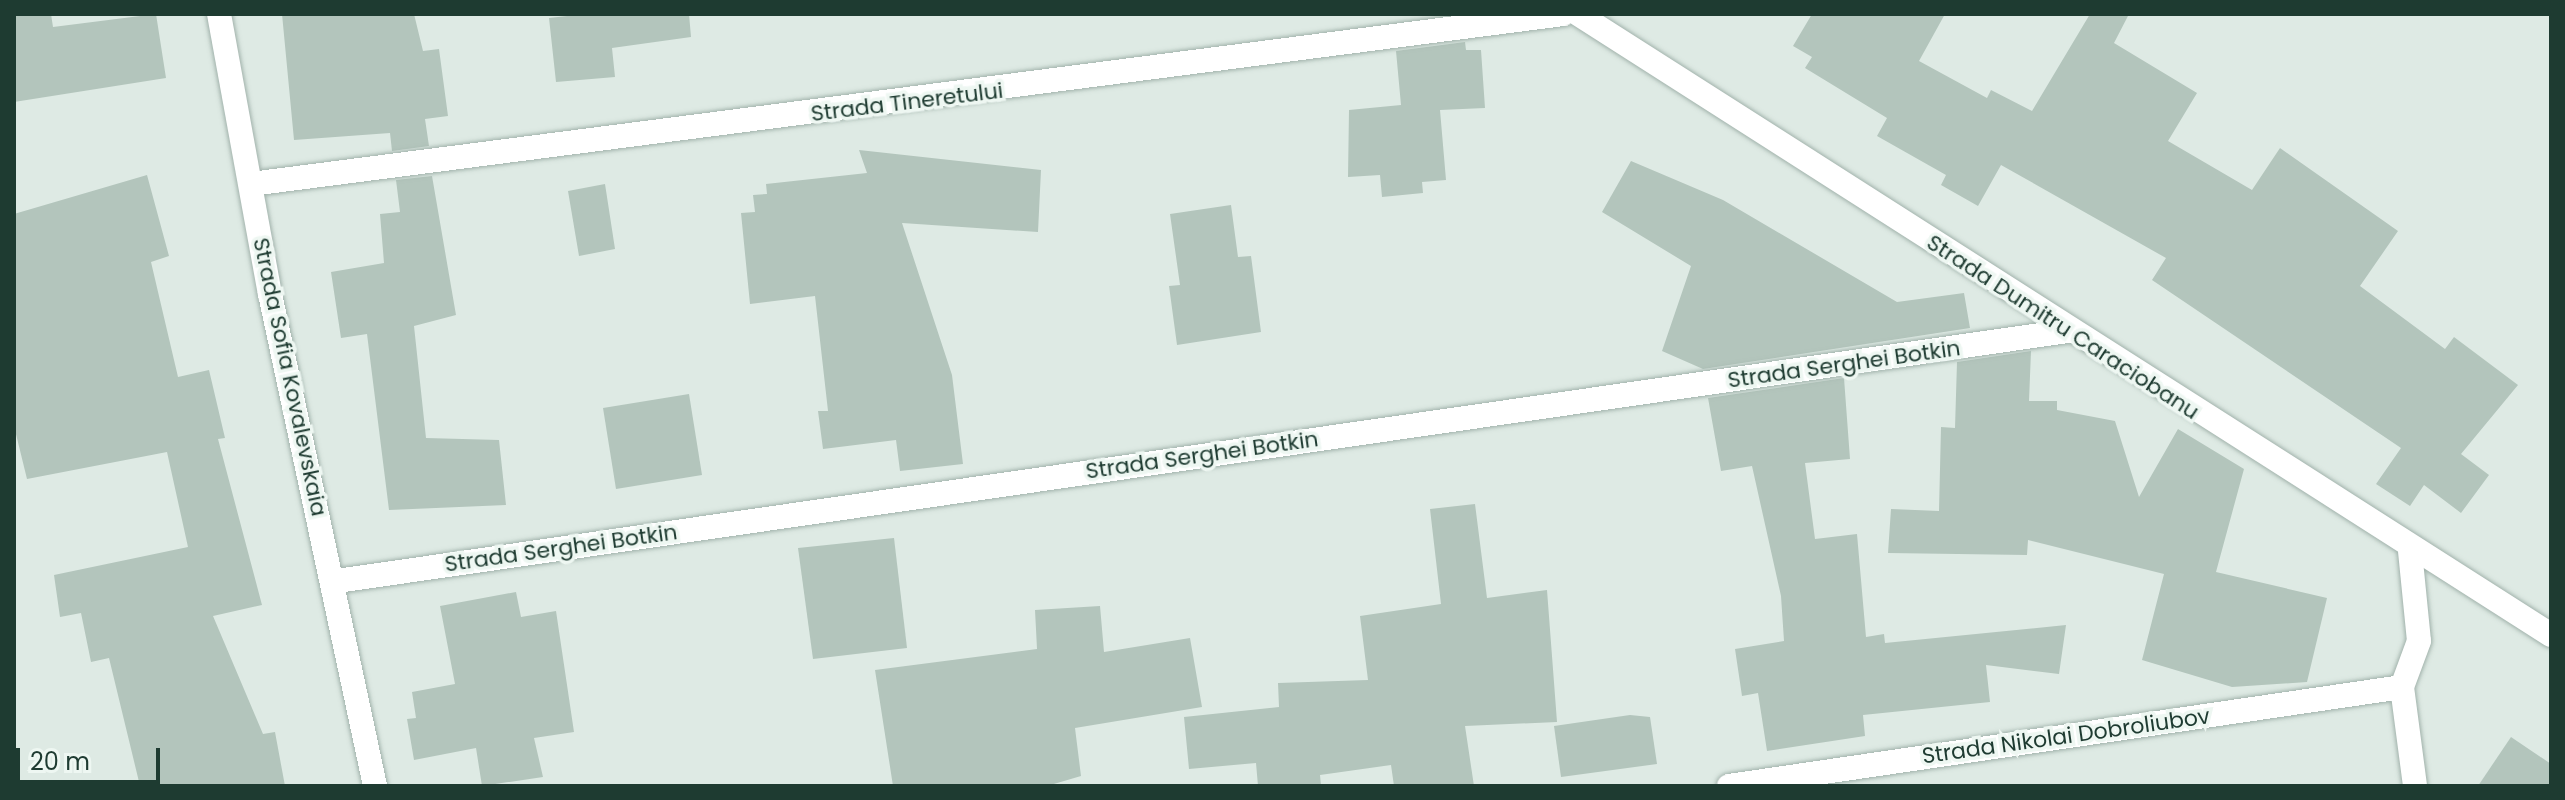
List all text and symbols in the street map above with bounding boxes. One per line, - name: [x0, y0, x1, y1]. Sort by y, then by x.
- street label: Strada Tineretului: [809, 77, 1005, 127]
- street label: Strada Dumitru Caraciobanu: [1922, 229, 2204, 425]
- street label: Strada Sofia Kovalevskaia: [248, 235, 332, 519]
- street label: Strada Serghei Botkin: [1726, 335, 1962, 393]
- street label: Strada Serghei Botkin: [1084, 426, 1320, 484]
- street label: Strada Serghei Botkin: [443, 519, 679, 577]
- street label: Strada Nikolai Dobroliubov: [1920, 703, 2212, 769]
- scale bar: [20, 732, 164, 782]
- text: 20 m: [30, 745, 90, 778]

